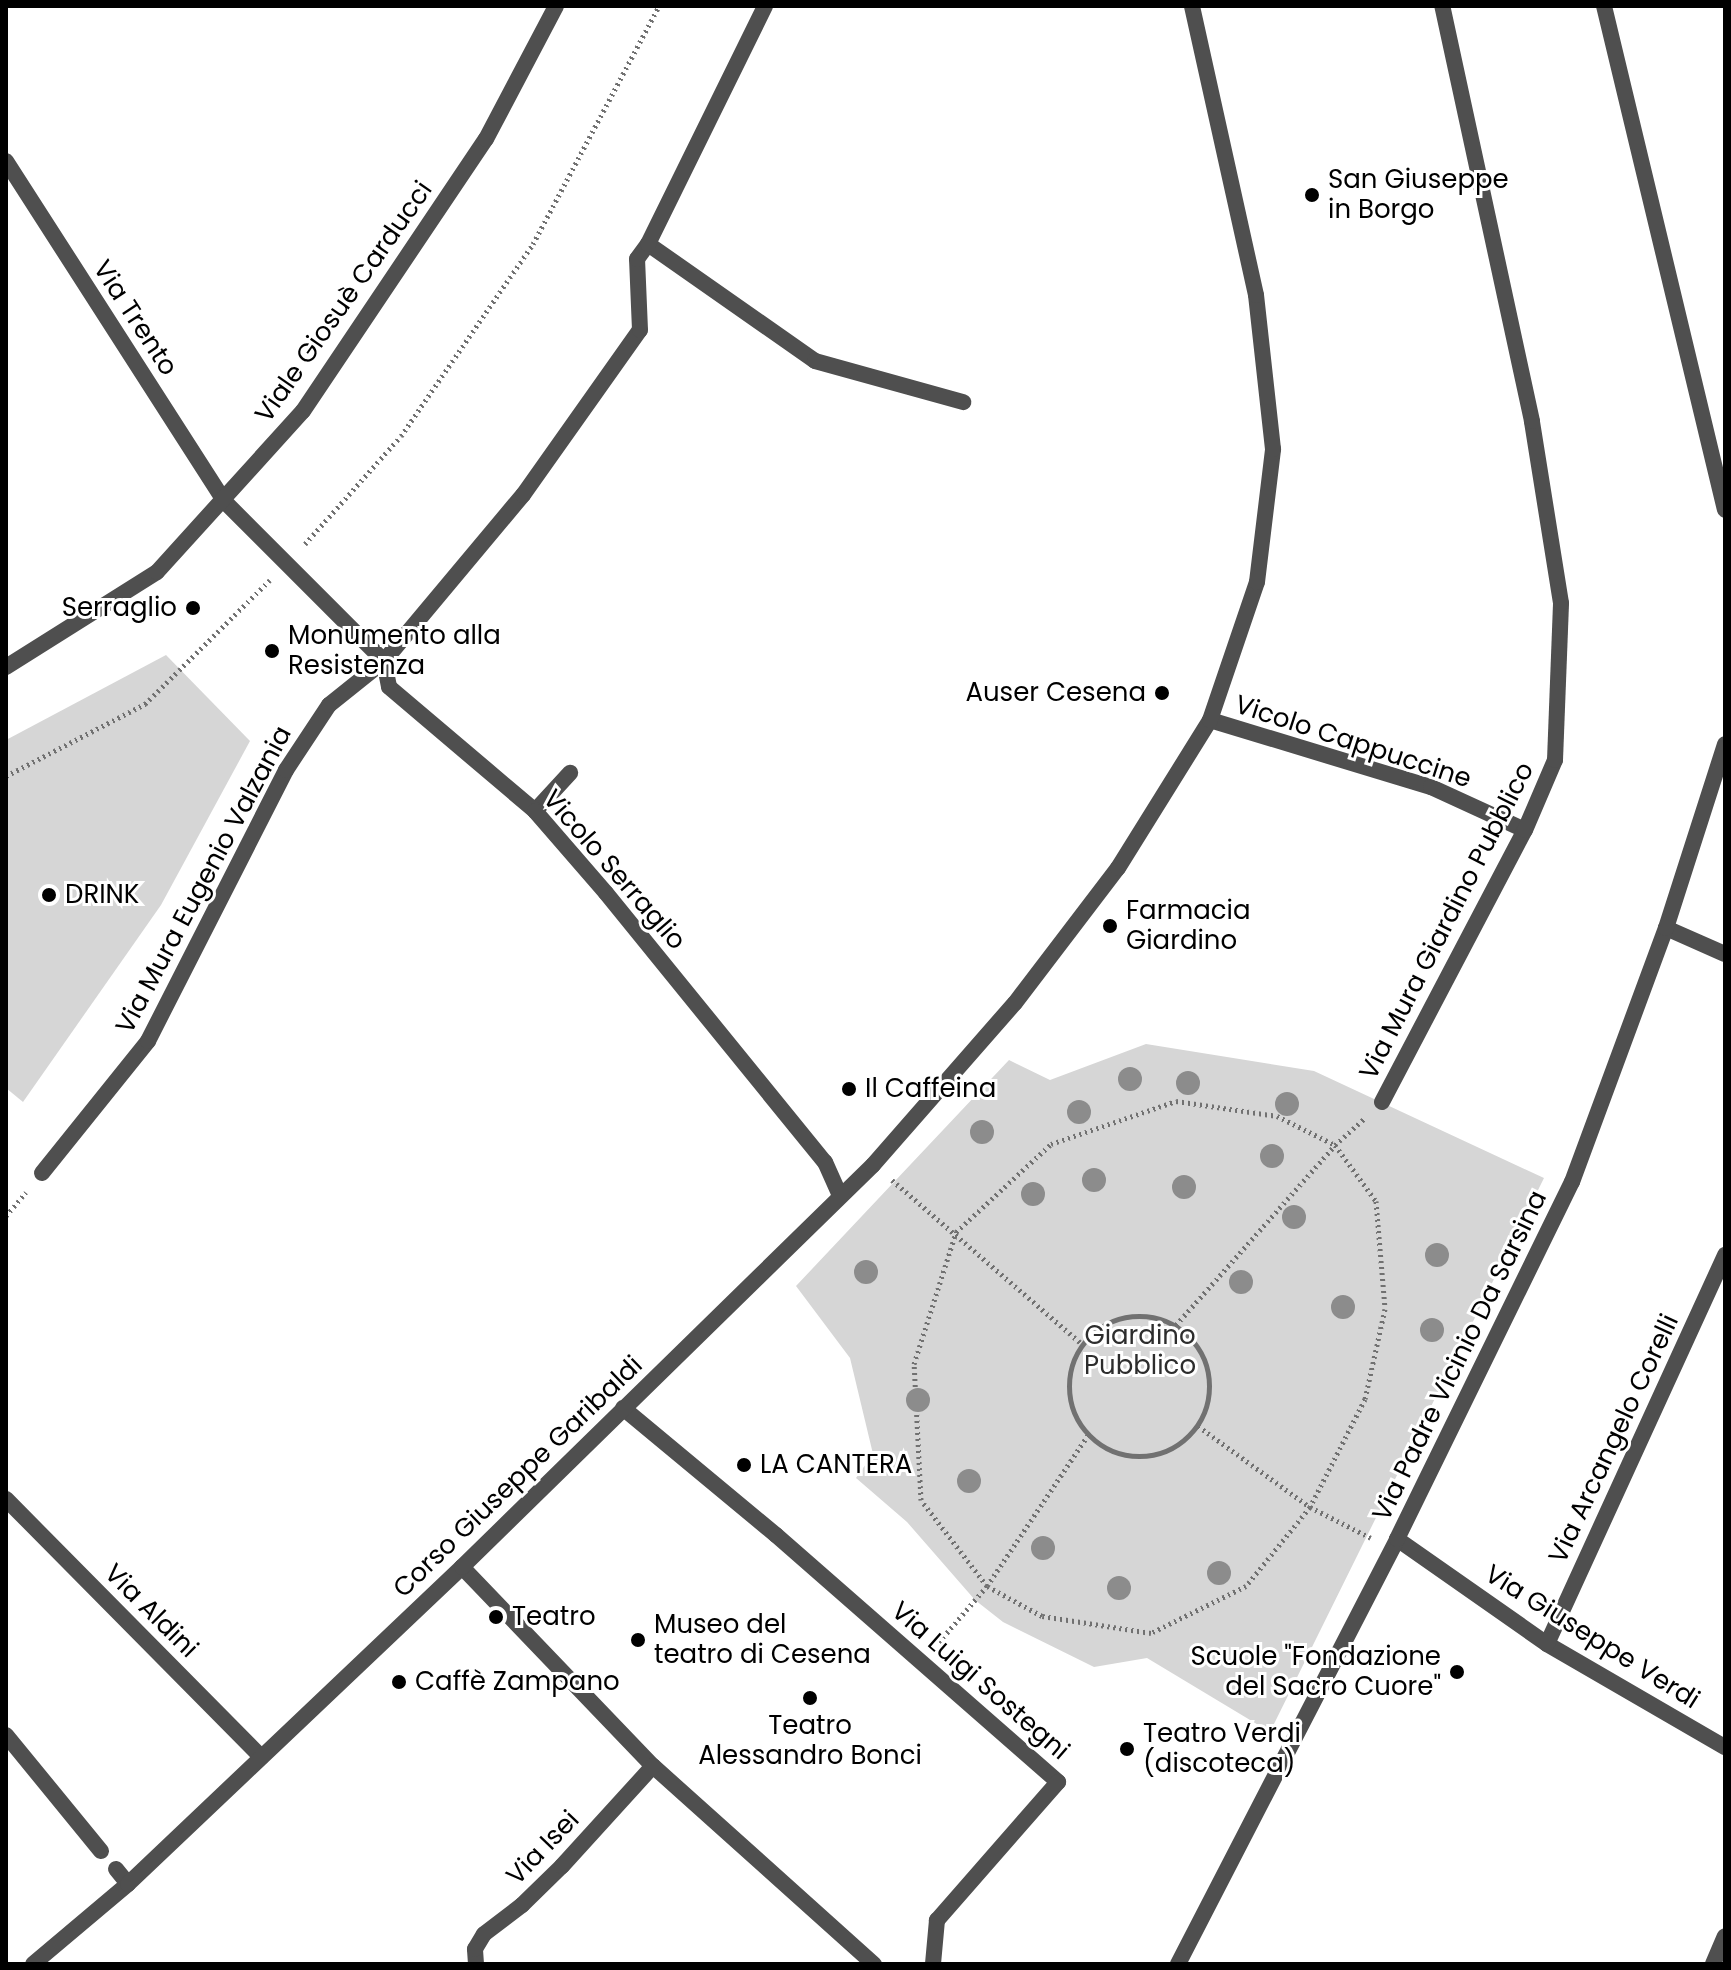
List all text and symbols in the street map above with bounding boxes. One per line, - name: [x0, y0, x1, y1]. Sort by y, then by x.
- place label: San Giuseppe in Borgo: [1328, 164, 1509, 226]
- street label: Viale Giosuè Carducci: [249, 175, 439, 429]
- marker: San Giuseppe in Borgo: [1303, 186, 1321, 204]
- street label: Via Trento: [86, 255, 184, 381]
- place label: Serraglio: [62, 592, 177, 624]
- marker: Serraglio: [184, 599, 202, 617]
- place label: Monumento alla Resistenza: [288, 620, 501, 682]
- marker: Monumento alla Resistenza: [263, 642, 281, 660]
- place label: Auser Cesena: [965, 677, 1146, 709]
- marker: Auser Cesena: [1153, 684, 1171, 702]
- street label: Vicolo Cappuccine: [1231, 689, 1475, 795]
- street label: Via Mura Eugenio Valzania: [110, 721, 298, 1039]
- street label: Via Mura Giardino Pubblico: [1353, 757, 1541, 1085]
- street label: Vicolo Serraglio: [536, 784, 692, 956]
- place label: DRINK: [65, 879, 139, 911]
- marker: DRINK: [40, 886, 58, 904]
- place label: Farmacia Giardino: [1126, 895, 1250, 956]
- marker: Farmacia Giardino: [1101, 917, 1119, 935]
- place label: Il Caffeina: [865, 1073, 996, 1105]
- marker: Il Caffeina: [840, 1080, 858, 1098]
- street label: Via Padre Vicinio Da Sarsina: [1366, 1186, 1554, 1526]
- street label: Via Arcangelo Corelli: [1543, 1310, 1685, 1568]
- park label: Giardino Pubblico: [1084, 1320, 1196, 1382]
- street label: Corso Giuseppe Garibaldi: [387, 1350, 649, 1604]
- place label: LA CANTERA: [760, 1449, 912, 1481]
- marker: LA CANTERA: [735, 1456, 753, 1474]
- street label: Via Aldini: [98, 1558, 204, 1664]
- street label: Via Giuseppe Verdi: [1479, 1558, 1705, 1716]
- street label: Via Luigi Sostegni: [885, 1595, 1075, 1767]
- place label: Teatro: [512, 1601, 596, 1633]
- marker: Teatro: [487, 1608, 505, 1626]
- place label: Museo del teatro di Cesena: [654, 1609, 871, 1670]
- marker: Museo del teatro di Cesena: [629, 1631, 647, 1649]
- place label: Scuole "Fondazione del Sacro Cuore": [1190, 1641, 1441, 1702]
- marker: Scuole "Fondazione del Sacro Cuore": [1448, 1663, 1466, 1681]
- place label: Caffè Zampano: [415, 1666, 620, 1698]
- marker: Caffè Zampano: [390, 1673, 408, 1691]
- marker: Teatro Alessandro Bonci: [801, 1689, 819, 1707]
- place label: Teatro Alessandro Bonci: [698, 1710, 922, 1772]
- place label: Teatro Verdi (discoteca): [1143, 1718, 1301, 1780]
- marker: Teatro Verdi (discoteca): [1118, 1740, 1136, 1758]
- street label: Via Isei: [500, 1804, 586, 1892]

